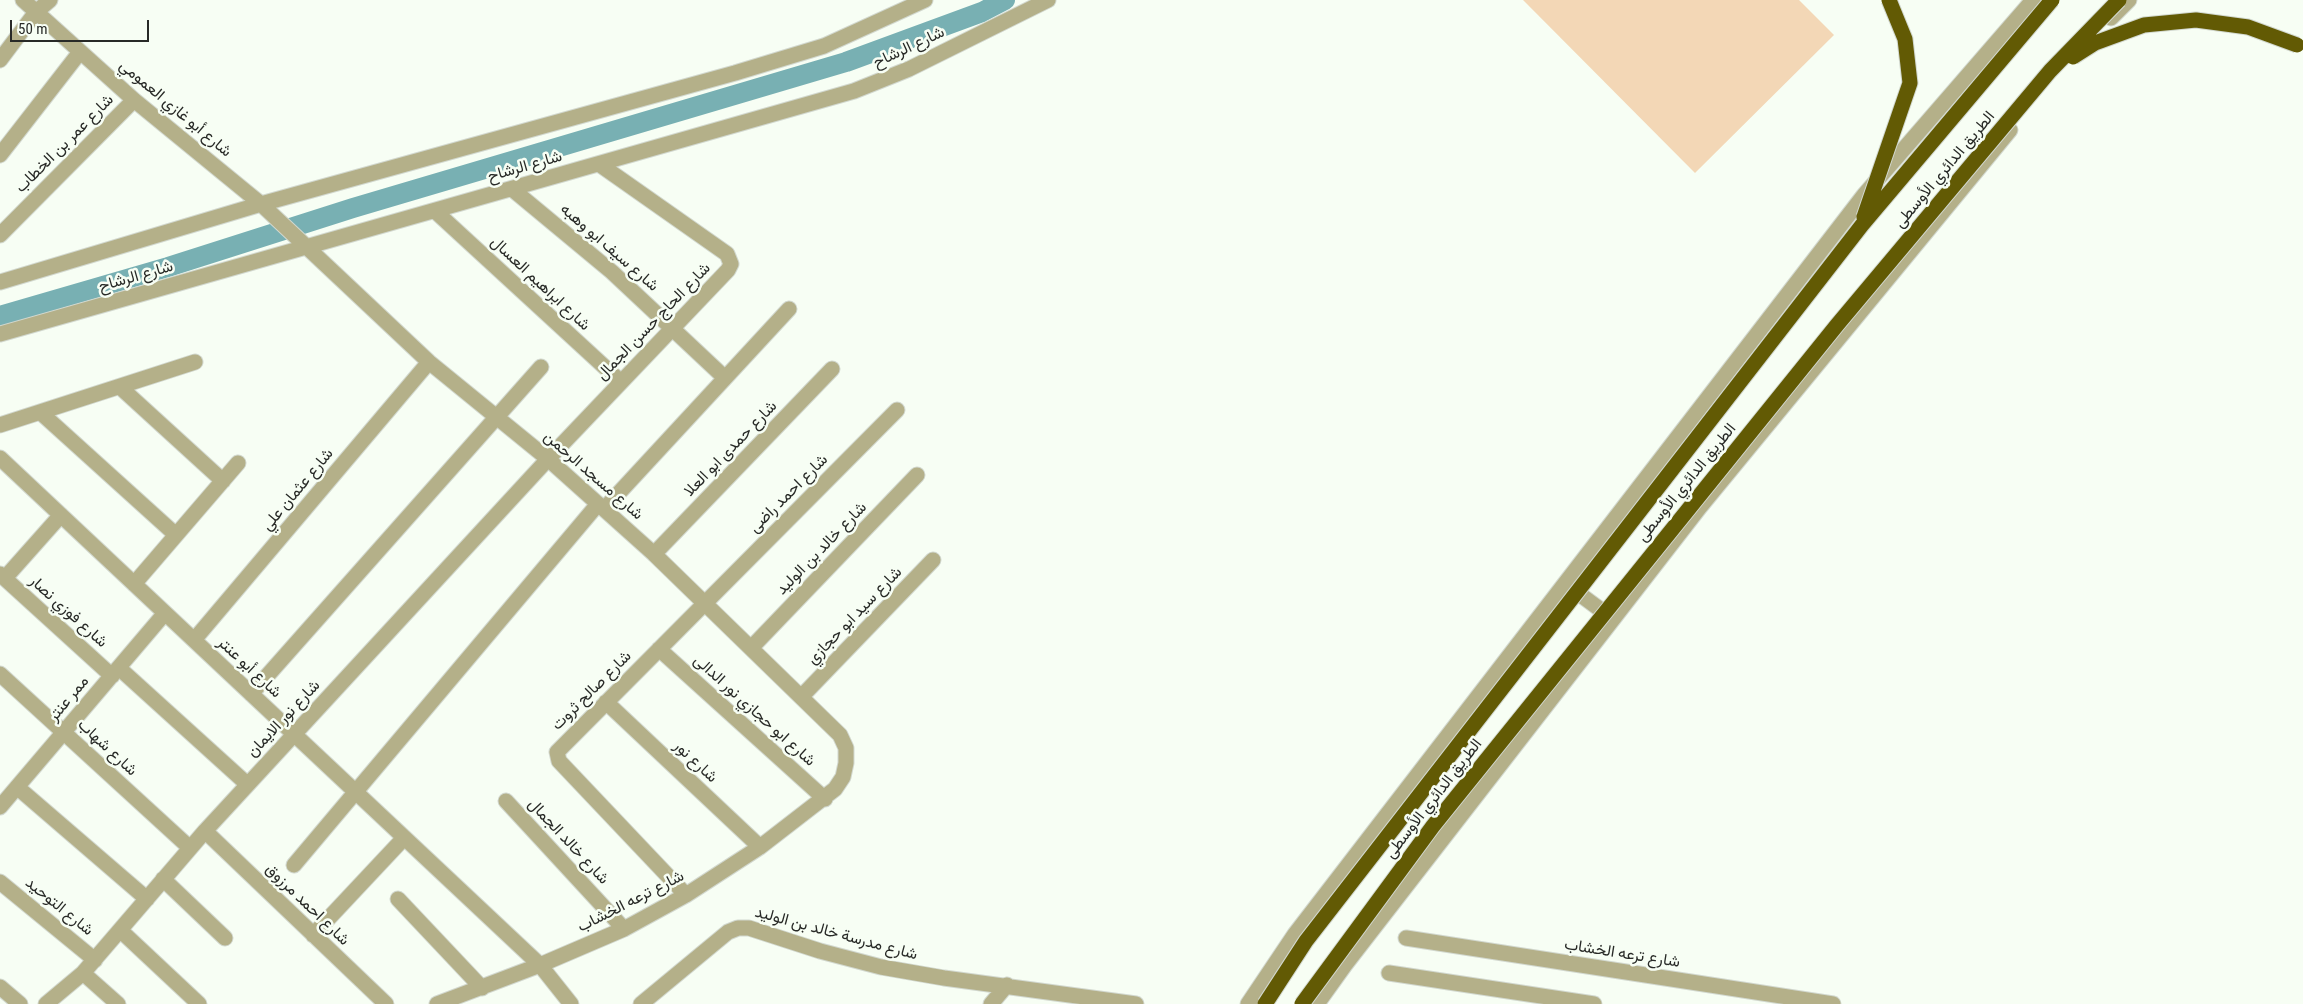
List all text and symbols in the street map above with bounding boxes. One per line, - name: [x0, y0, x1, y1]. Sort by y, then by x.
- scale bar: [12, 10, 151, 42]
- text: 50 m: [18, 20, 48, 38]
- street label: شارع الرشاح: [870, 23, 948, 73]
- street label: شارع أبو غازي العمومي: [115, 56, 235, 162]
- street label: شارع عمر بن الخطاب: [12, 91, 118, 197]
- street label: الطريق الدائري الأوسطى: [1891, 108, 1999, 232]
- street label: شارع الرشاح: [486, 147, 564, 187]
- street label: شارع سيف ابو وهبه: [556, 200, 662, 296]
- street label: شارع ابراهيم العسال: [486, 233, 594, 335]
- street label: شارع الرشاح: [97, 257, 175, 297]
- street label: شارع الحاج حسن الجمال: [593, 259, 715, 385]
- street label: شارع حمدى ابو العلا: [680, 397, 782, 501]
- street label: الطريق الدائري الأوسطى: [1633, 420, 1741, 546]
- street label: شارع مسجد الرحمن: [539, 428, 647, 524]
- street label: شارع عثمان علي: [258, 445, 338, 535]
- street label: شارع احمد راضى: [746, 451, 832, 537]
- street label: شارع خالد بن الوليد: [773, 499, 871, 599]
- street label: شارع سيد ابو حجازي: [804, 563, 906, 669]
- street label: شارع فوزي نصار: [25, 572, 111, 652]
- street label: شارع أبو عنتر: [213, 633, 285, 703]
- street label: شارع صالح ثروت: [548, 647, 636, 735]
- street label: شارع ابو حجازي نور الدالى: [689, 651, 819, 771]
- street label: ممر عنتر: [45, 672, 93, 726]
- street label: شارع نور الايمان: [243, 676, 325, 762]
- street label: شارع شهاب: [73, 716, 141, 780]
- street label: الطريق الدائري الأوسطى: [1381, 735, 1487, 863]
- street label: شارع نور: [669, 737, 721, 787]
- street label: شارع خالد الجمال: [523, 795, 613, 889]
- street label: شارع احمد مرزوق: [261, 860, 353, 950]
- street label: شارع ترعه الخشاب: [575, 867, 687, 937]
- street label: شارع التوحيد: [21, 874, 97, 940]
- street label: شارع مدرسة خالد بن الوليد: [753, 903, 919, 965]
- street label: شارع ترعه الخشاب: [1563, 935, 1681, 973]

